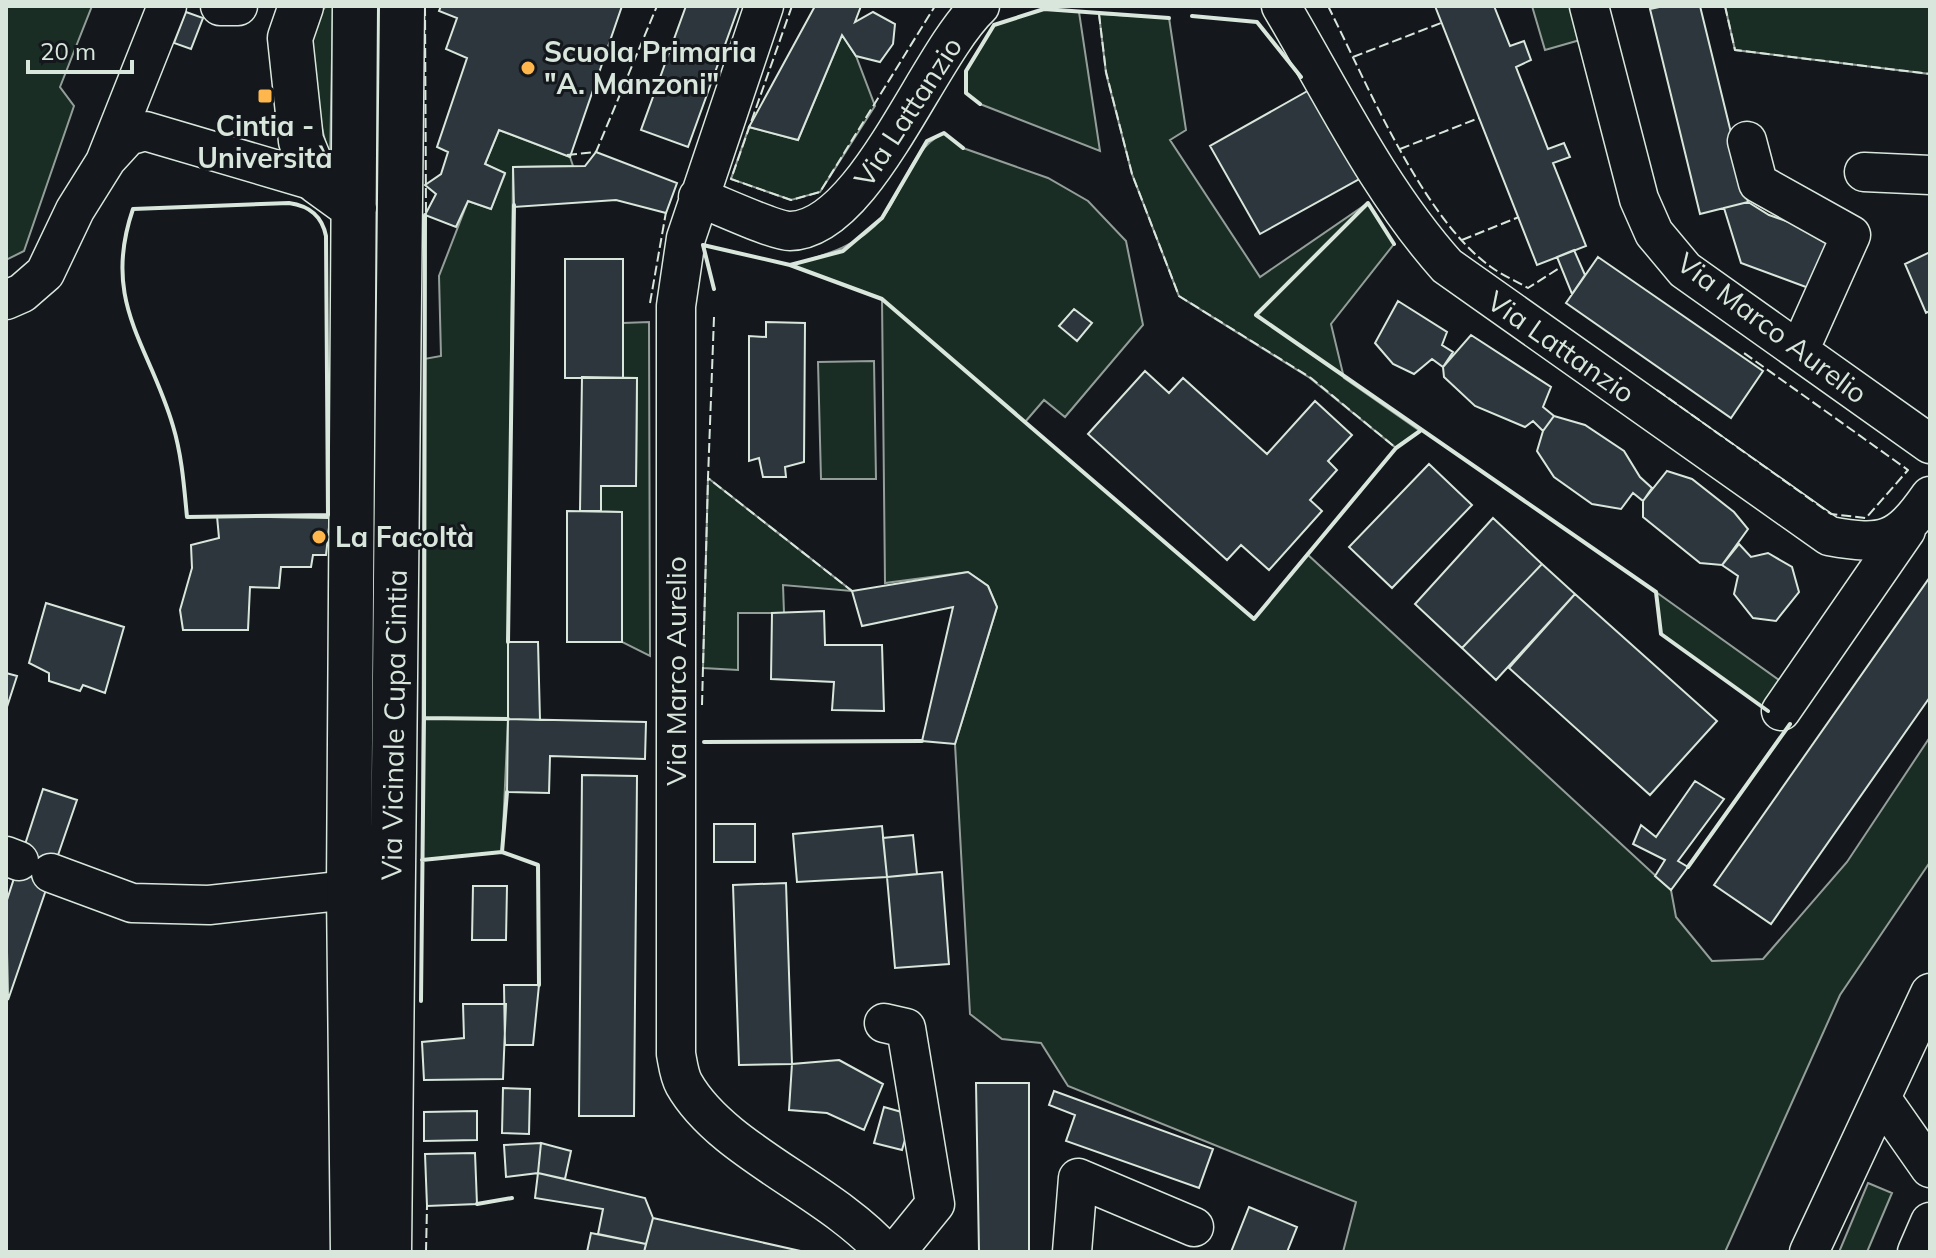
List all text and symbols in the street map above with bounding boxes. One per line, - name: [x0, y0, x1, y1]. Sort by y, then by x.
- scale bar: [28, 24, 132, 74]
- street label: Via Lattanzio: [846, 30, 969, 193]
- place label: Scuola Primaria "A. Manzoni": [544, 34, 757, 101]
- text: 20 m: [40, 36, 96, 66]
- marker: Scuola Primaria "A. Manzoni": [519, 59, 537, 77]
- marker: Cintia - Università: [256, 87, 274, 105]
- place label: Cintia - Università: [197, 108, 333, 175]
- street label: Via Marco Aurelio: [1670, 245, 1874, 411]
- street label: Via Lattanzio: [1481, 283, 1642, 410]
- place label: La Facoltà: [335, 519, 474, 554]
- marker: La Facoltà: [310, 528, 328, 546]
- street label: Via Marco Aurelio: [658, 556, 693, 786]
- street label: Via Vicinale Cupa Cintia: [373, 569, 414, 881]

